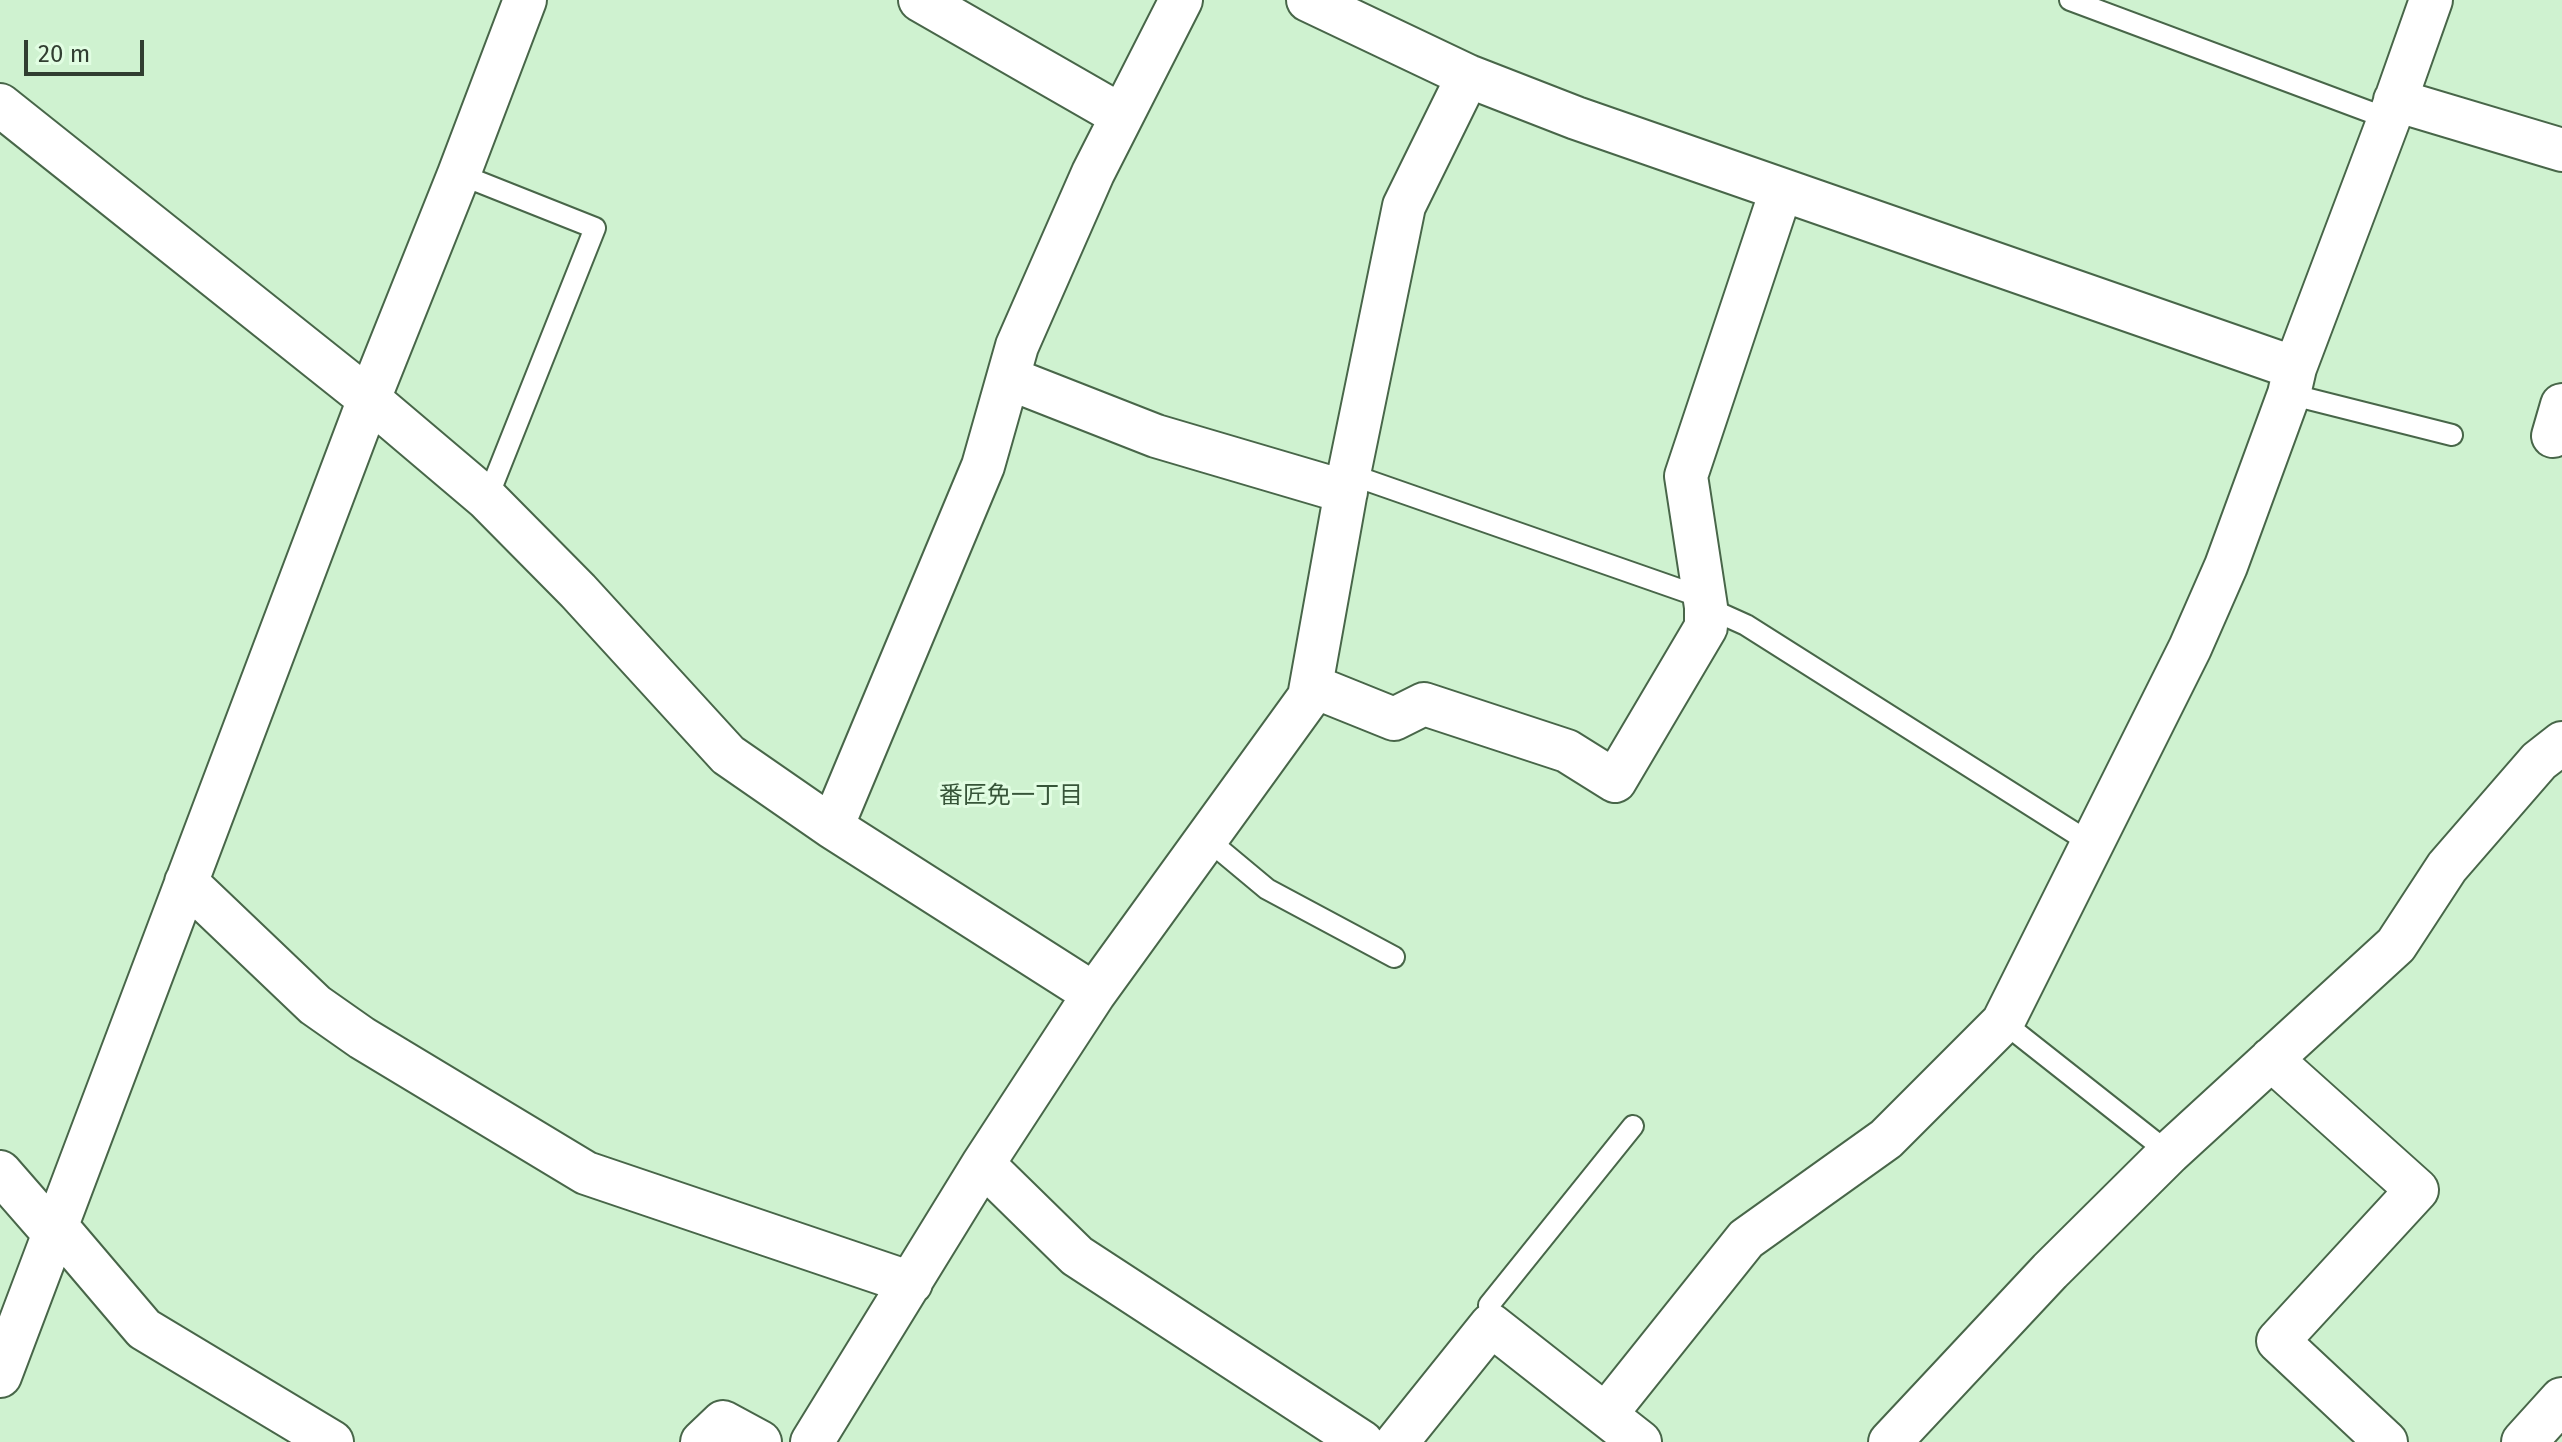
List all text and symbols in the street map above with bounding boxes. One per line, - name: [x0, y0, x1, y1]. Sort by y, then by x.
- scale bar: [28, 24, 148, 74]
- text: 20 m: [38, 40, 90, 68]
- district label: 番匠免一丁目: [939, 782, 1083, 810]

